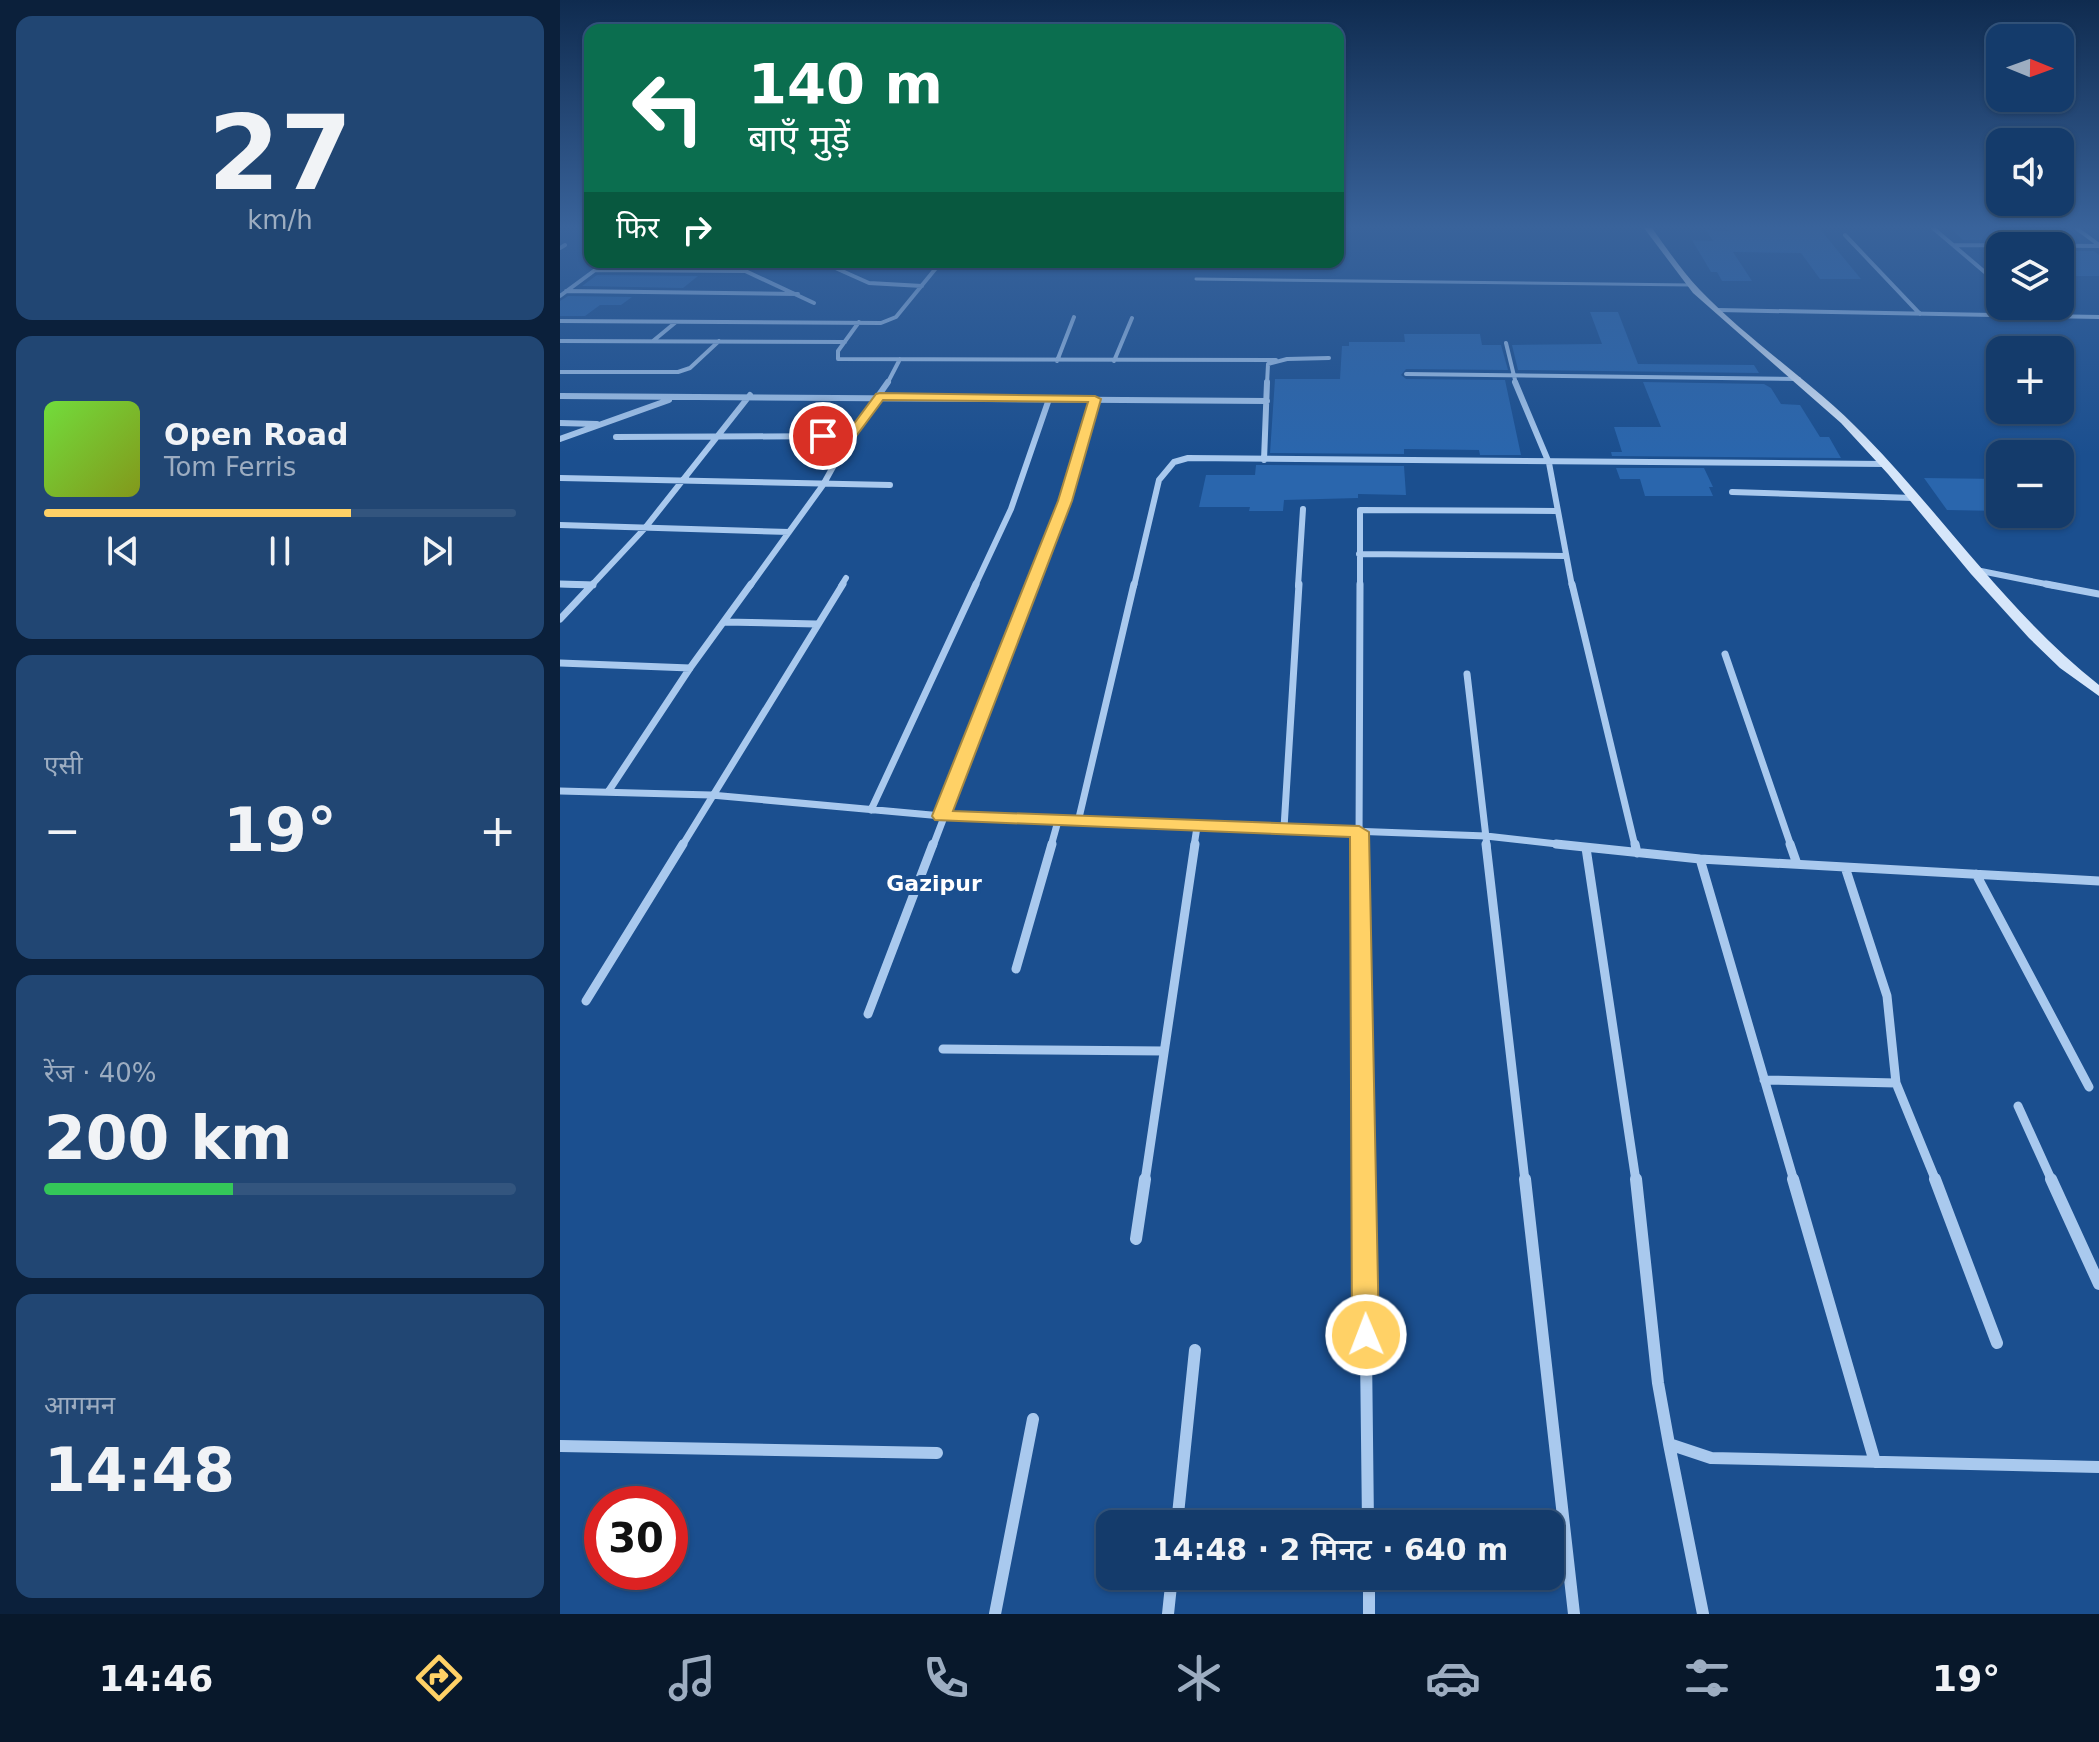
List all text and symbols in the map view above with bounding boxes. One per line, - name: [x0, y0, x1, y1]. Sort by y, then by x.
- north arrow: [1986, 24, 2074, 112]
- map controls: [1986, 24, 2074, 528]
- text: 140 m: [748, 51, 943, 116]
- icon: left: [616, 56, 720, 160]
- text: 27: [208, 92, 352, 214]
- text: बाएँ मुड़ें: [748, 118, 850, 159]
- button: sound: [1986, 128, 2074, 216]
- text: km/h: [247, 205, 313, 235]
- icon: right: [675, 208, 719, 252]
- text: फिर: [616, 210, 659, 245]
- button: layers: [1986, 232, 2074, 320]
- button: +: [1986, 336, 2074, 424]
- pin: [789, 402, 857, 470]
- icon: arrive: [801, 414, 845, 458]
- text: Open Road: [164, 417, 349, 452]
- button: −: [1986, 440, 2074, 528]
- text: Tom Ferris: [164, 452, 296, 482]
- icon: previous: [101, 529, 145, 573]
- icon: pause: [258, 529, 302, 573]
- icon: next: [415, 529, 459, 573]
- text: एसी: [44, 750, 83, 780]
- text: 19°: [223, 795, 337, 865]
- text: −: [44, 805, 81, 856]
- text: +: [479, 805, 516, 856]
- district label: Gazipur: [886, 871, 982, 896]
- text: रेंज · 40%: [44, 1058, 157, 1088]
- text: 200 km: [44, 1103, 293, 1173]
- position arrow: [1324, 1293, 1408, 1377]
- text: आगमन: [44, 1390, 115, 1420]
- text: 14:48: [44, 1435, 235, 1505]
- speed limit sign: 30: [584, 1486, 688, 1590]
- text: 14:48 · 2 मिनट · 640 m: [1152, 1532, 1508, 1567]
- icon: directions: [411, 1650, 467, 1706]
- icon: music: [664, 1650, 720, 1706]
- icon: phone: [918, 1650, 974, 1706]
- icon: climate: [1171, 1650, 1227, 1706]
- icon: car: [1425, 1650, 1481, 1706]
- icon: filters: [1679, 1650, 1735, 1706]
- text: 14:46: [99, 1658, 213, 1699]
- text: 19°: [1932, 1658, 2000, 1699]

